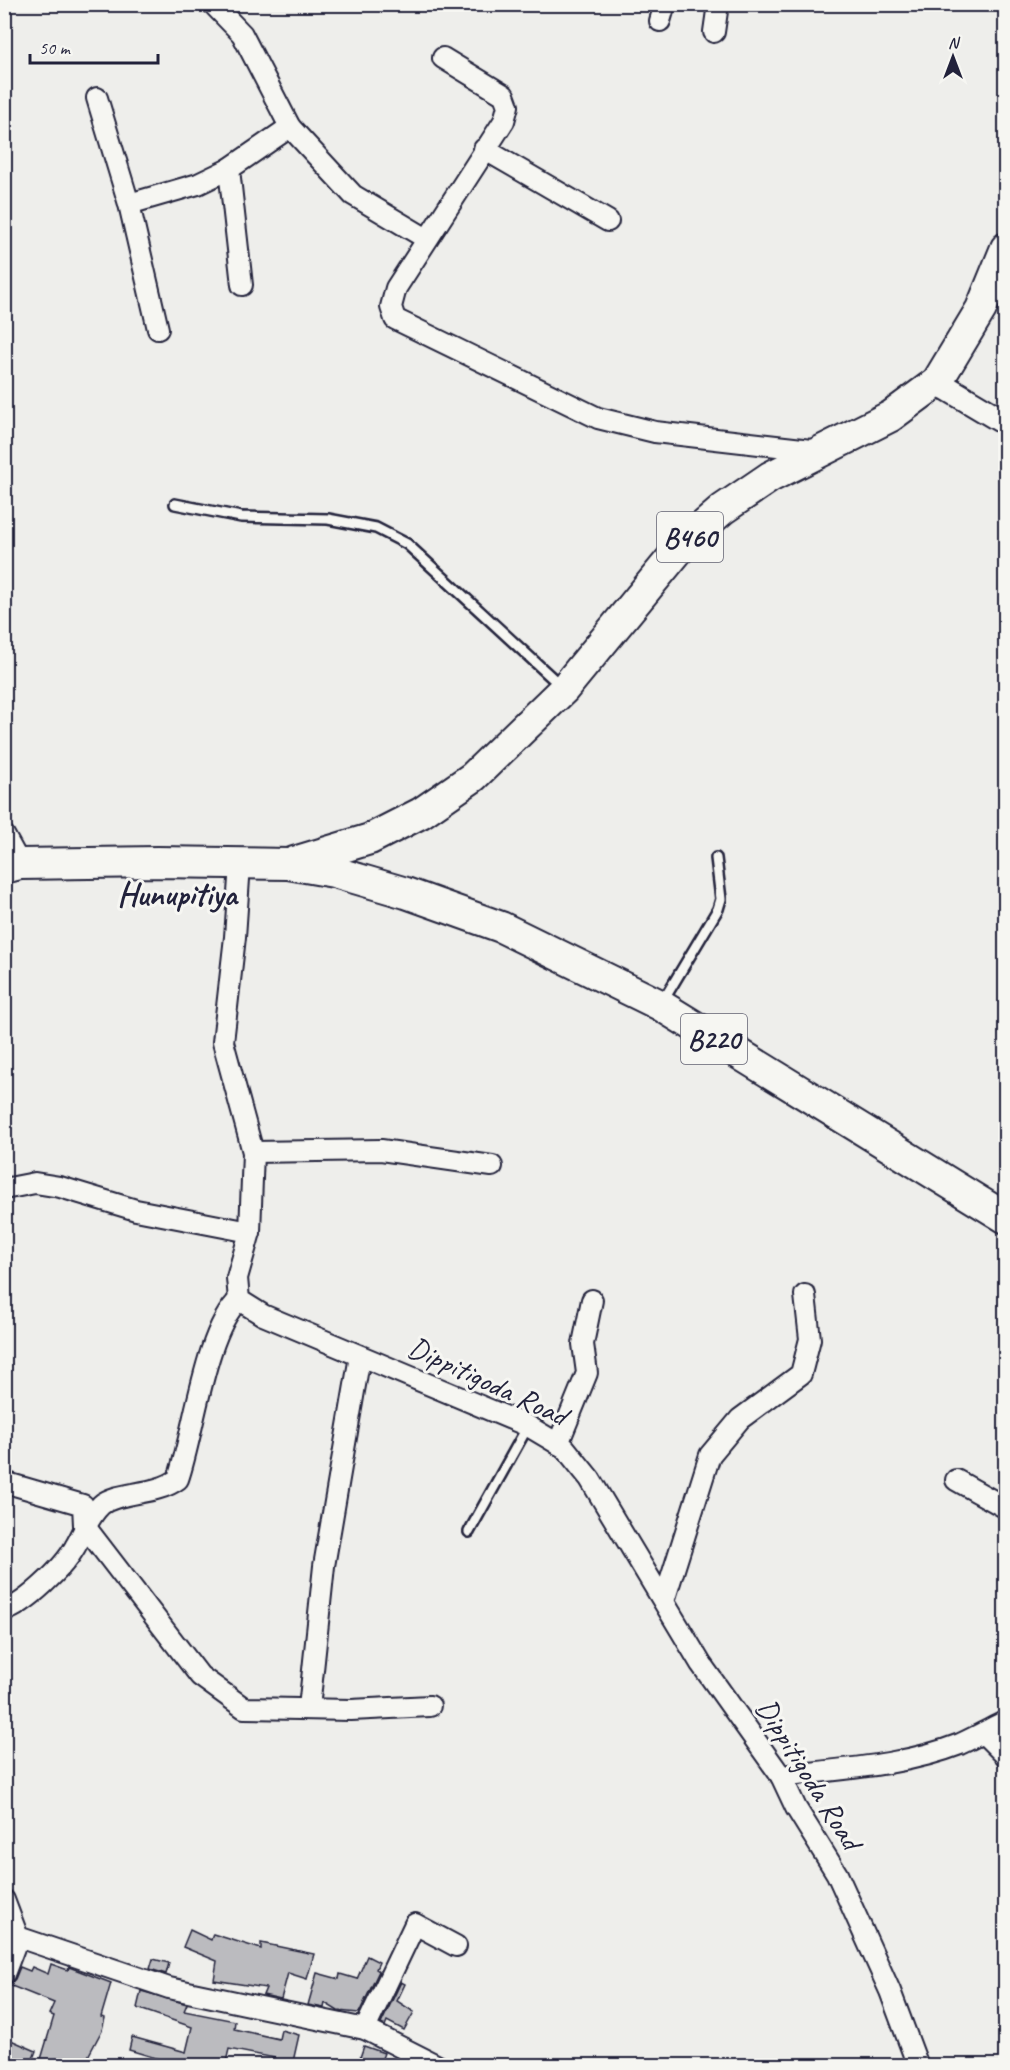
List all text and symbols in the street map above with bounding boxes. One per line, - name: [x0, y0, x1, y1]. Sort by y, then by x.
- scale bar: [30, 27, 158, 65]
- north arrow: [923, 27, 983, 87]
- text: N: [948, 33, 961, 53]
- text: 50 m: [39, 37, 72, 59]
- road number: B460: [657, 512, 723, 562]
- district label: Hunupitiya: [117, 873, 239, 915]
- road number: B220: [681, 1014, 747, 1064]
- street label: Dippitigoda Road: [403, 1328, 577, 1436]
- street label: Dippitigoda Road: [748, 1691, 873, 1860]

